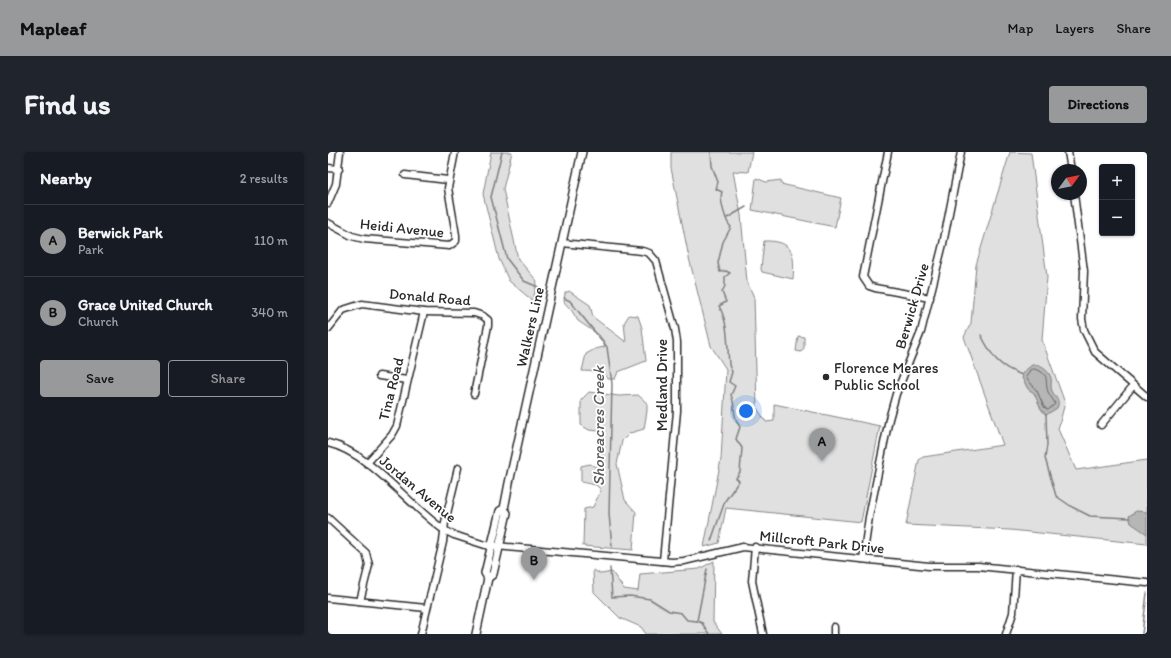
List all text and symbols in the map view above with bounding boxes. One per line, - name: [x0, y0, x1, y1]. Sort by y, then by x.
- text: Mapleaf: [20, 17, 86, 40]
- text: Map: [1008, 20, 1033, 37]
- text: Layers: [1055, 20, 1094, 37]
- text: Share: [1116, 20, 1151, 37]
- button: Directions: [1049, 86, 1147, 123]
- text: Find us: [24, 87, 111, 121]
- north arrow: [1051, 164, 1087, 200]
- map controls: [1099, 164, 1135, 236]
- button: +: [1099, 164, 1135, 200]
- text: Nearby: [40, 168, 92, 188]
- text: 2 results: [240, 171, 288, 186]
- button: −: [1099, 200, 1135, 236]
- street label: Heidi Avenue: [359, 215, 445, 241]
- text: Berwick Park: [78, 224, 163, 242]
- text: A: [49, 233, 57, 248]
- text: 110 m: [254, 233, 288, 248]
- text: Park: [78, 242, 104, 257]
- street label: Berwick Drive: [891, 261, 933, 351]
- street label: Donald Road: [388, 284, 472, 310]
- street label: Walkers Line: [512, 285, 548, 369]
- text: Grace United Church: [78, 296, 212, 314]
- text: B: [49, 305, 57, 320]
- text: 340 m: [251, 305, 288, 320]
- text: Church: [78, 314, 119, 329]
- street label: Medland Drive: [653, 339, 671, 431]
- street label: Tina Road: [374, 356, 408, 422]
- place label: Florence Meares Public School: [834, 359, 939, 394]
- button: Save: [40, 360, 160, 397]
- button: Share: [168, 360, 288, 397]
- water label: Shoreacres Creek: [589, 365, 608, 486]
- marker: Florence Meares Public School: [821, 372, 831, 382]
- your location: [736, 401, 756, 421]
- pin: A: [809, 428, 835, 461]
- street label: Jordan Avenue: [376, 452, 460, 526]
- street label: Millcroft Park Drive: [759, 526, 885, 558]
- pin: B: [521, 547, 547, 580]

